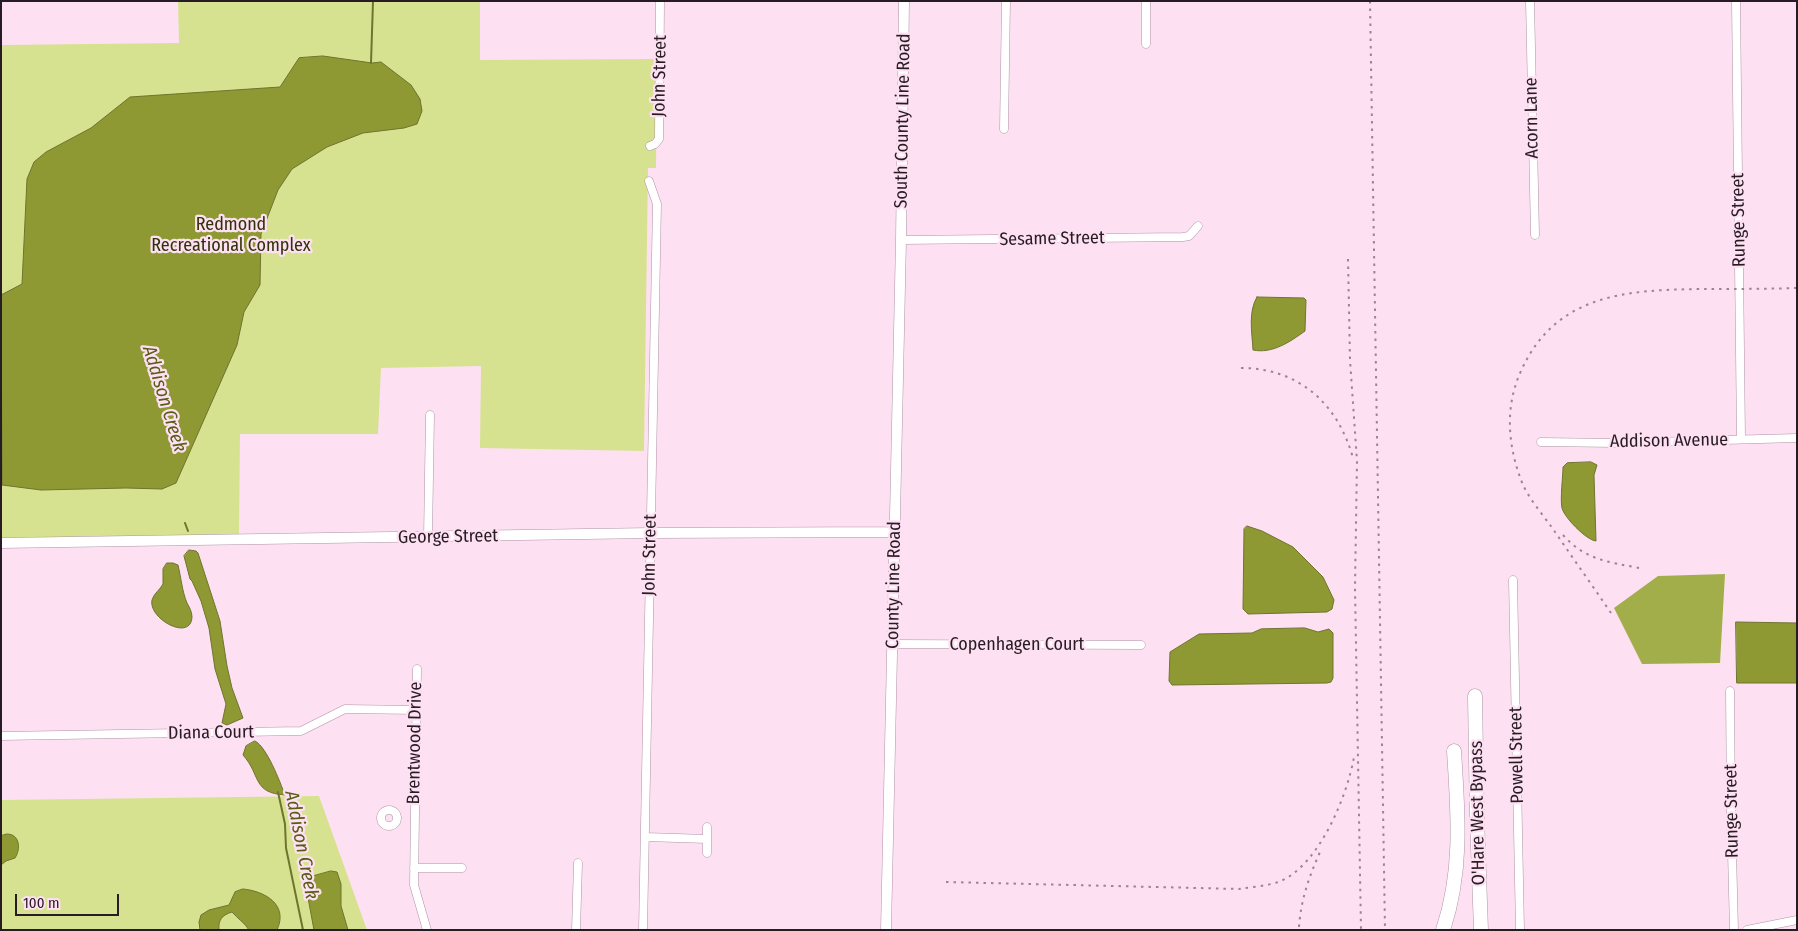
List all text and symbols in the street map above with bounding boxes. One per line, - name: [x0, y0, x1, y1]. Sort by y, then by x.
- street label: South County Line Road: [891, 33, 915, 209]
- street label: John Street: [648, 35, 672, 117]
- street label: Acorn Lane: [1520, 77, 1544, 159]
- street label: Runge Street: [1727, 173, 1751, 267]
- park label: Redmond Recreational Complex: [151, 214, 311, 256]
- street label: Sesame Street: [999, 227, 1105, 251]
- water label: Addison Creek: [137, 343, 191, 455]
- street label: Addison Avenue: [1610, 429, 1728, 453]
- street label: John Street: [638, 514, 662, 596]
- street label: County Line Road: [882, 521, 906, 649]
- street label: George Street: [398, 525, 498, 549]
- street label: Copenhagen Court: [950, 634, 1084, 656]
- street label: Brentwood Drive: [403, 682, 427, 804]
- street label: Powell Street: [1505, 706, 1529, 804]
- street label: Diana Court: [168, 721, 254, 745]
- street label: O'Hare West Bypass: [1466, 740, 1490, 886]
- street label: Runge Street: [1720, 764, 1744, 858]
- water label: Addison Creek: [279, 789, 323, 901]
- scale bar: [18, 884, 121, 916]
- text: 100 m: [23, 894, 60, 912]

